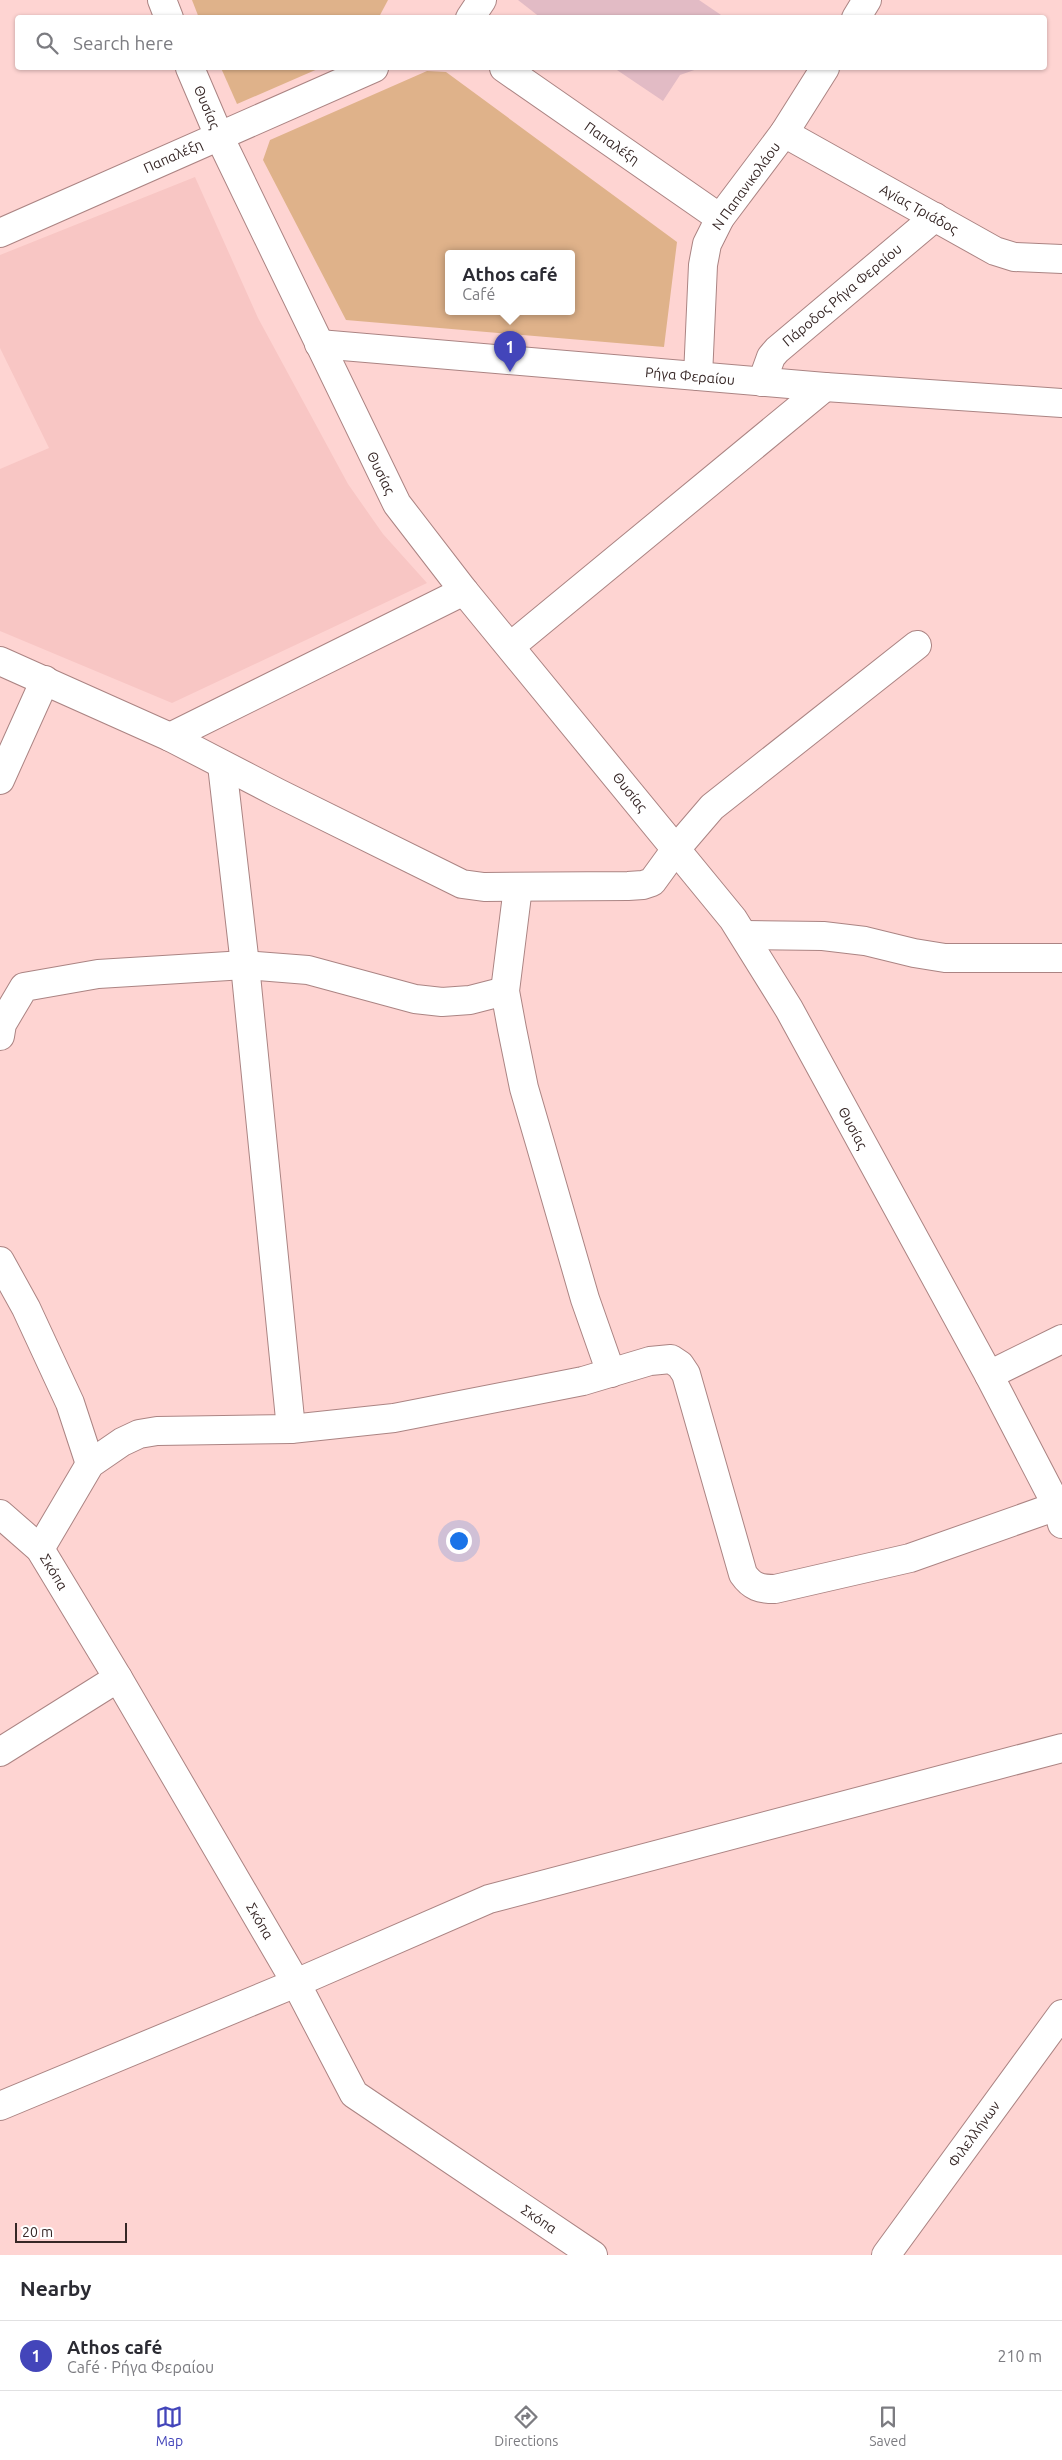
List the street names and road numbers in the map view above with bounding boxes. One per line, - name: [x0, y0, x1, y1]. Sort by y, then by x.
- street label: Θυσίας: [191, 83, 224, 132]
- street label: Παπαλέξη: [582, 118, 642, 168]
- street label: Παπαλέξη: [141, 136, 205, 176]
- street label: Ν Παπανικολάου: [709, 139, 783, 233]
- street label: Αγίας Τριάδος: [877, 181, 962, 237]
- street label: Πάροδος Ρήγα Φεραίου: [779, 240, 905, 350]
- street label: Ρήγα Φεραίου: [644, 364, 736, 388]
- street label: Θυσίας: [364, 449, 399, 498]
- street label: Θυσίας: [609, 769, 651, 815]
- street label: Θυσίας: [835, 1104, 871, 1153]
- street label: Σκόπα: [37, 1551, 71, 1593]
- street label: Σκόπα: [243, 1900, 277, 1943]
- street label: Φιλελλήνων: [945, 2098, 1003, 2170]
- street label: Σκόπα: [518, 2201, 560, 2237]

